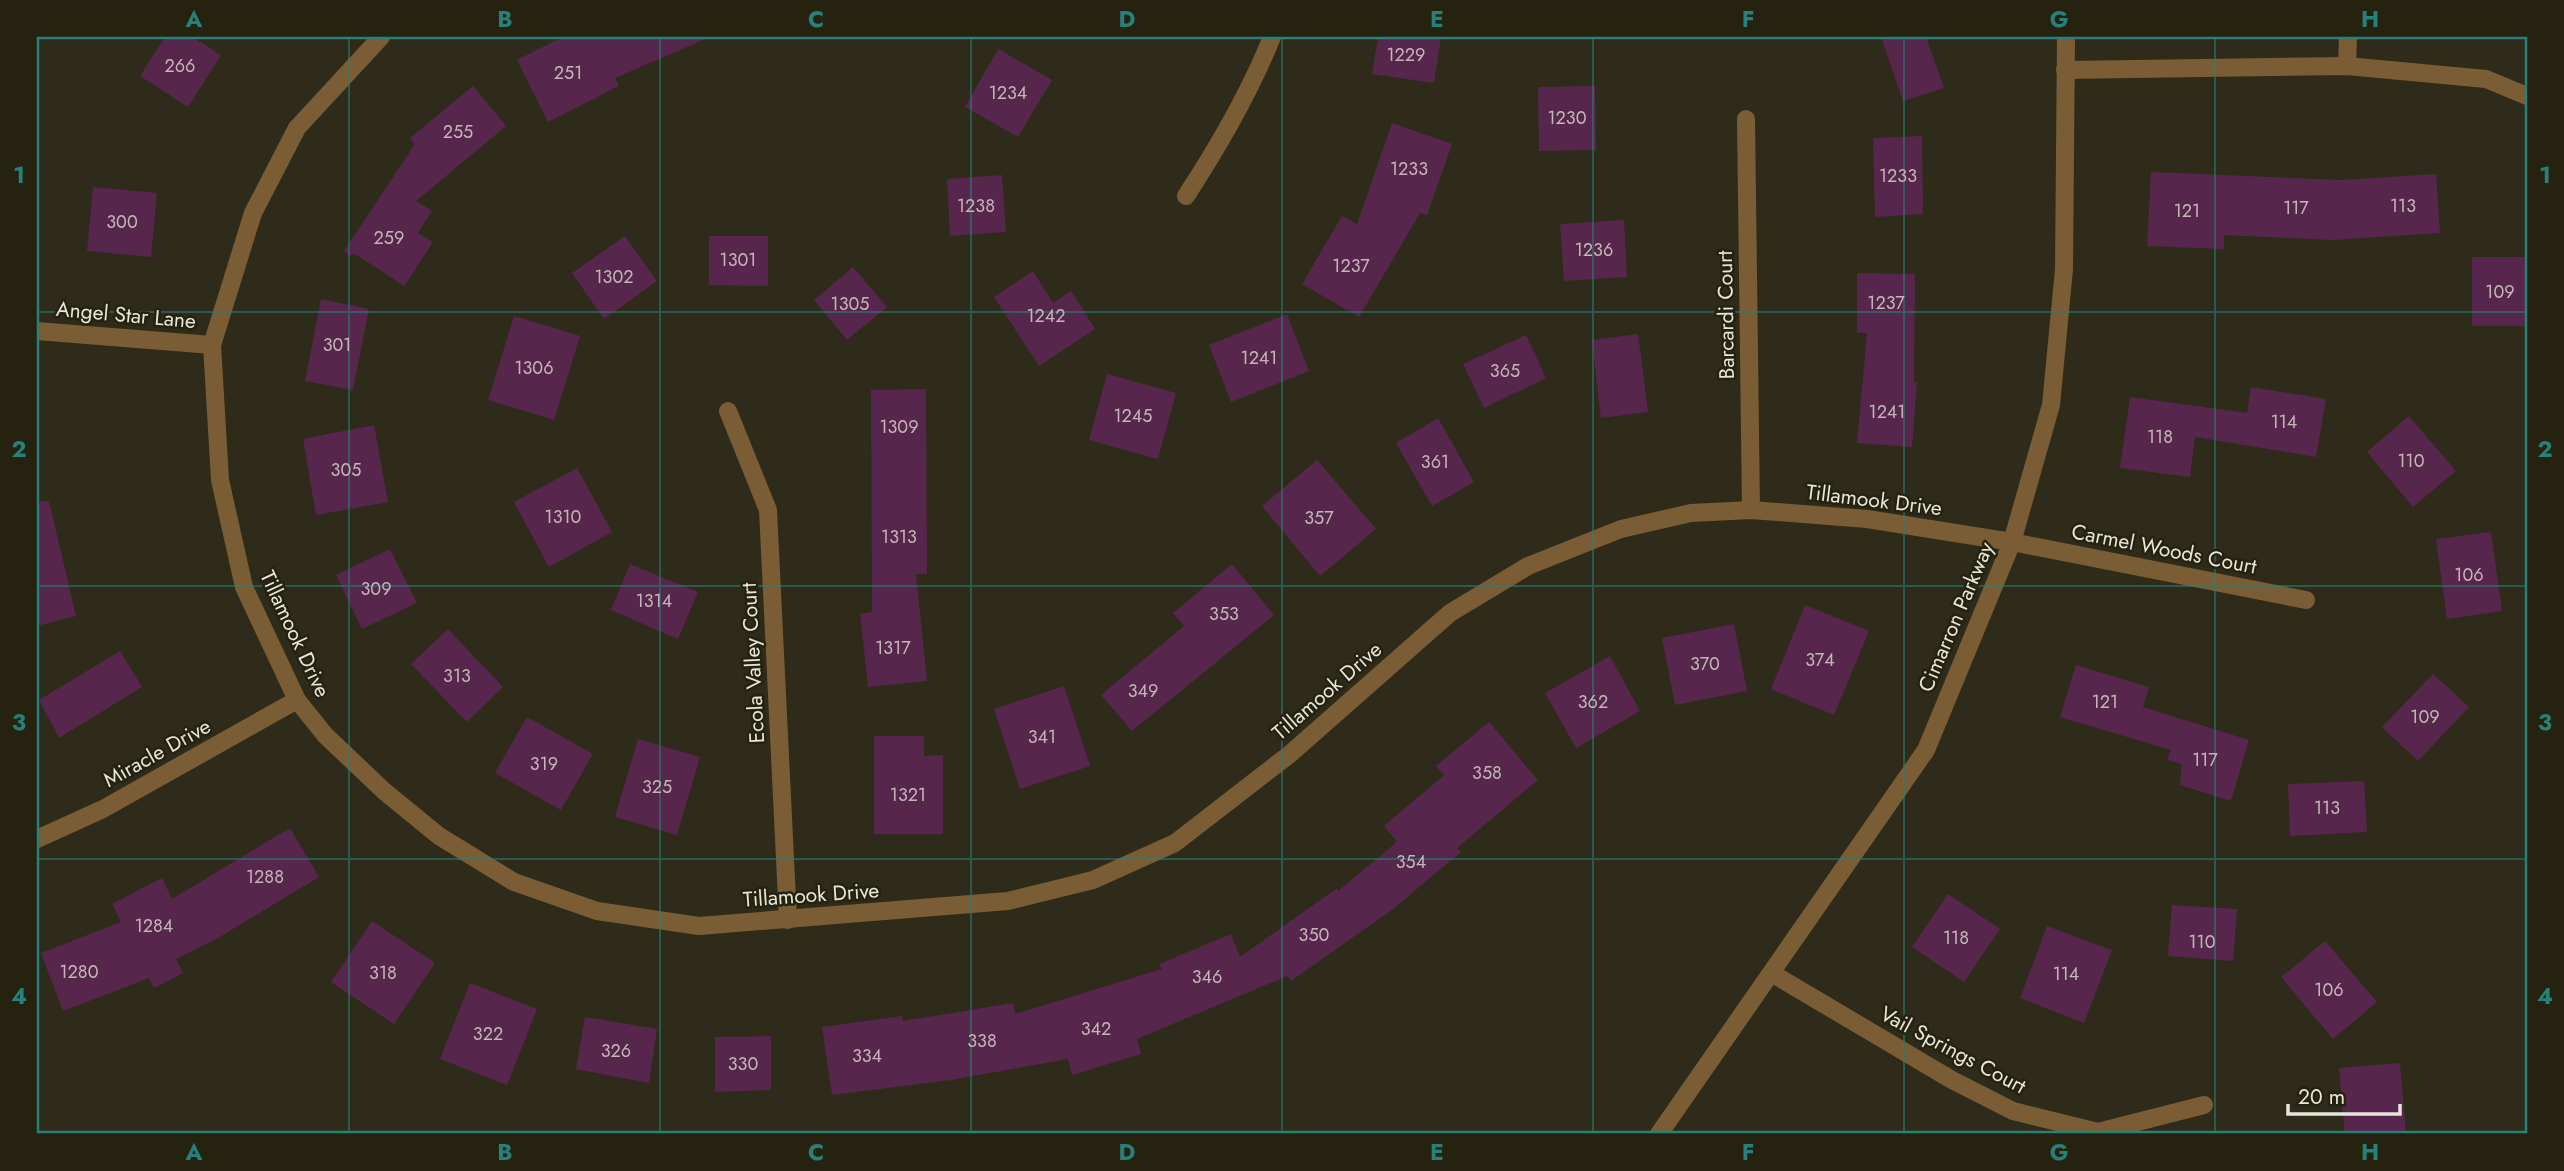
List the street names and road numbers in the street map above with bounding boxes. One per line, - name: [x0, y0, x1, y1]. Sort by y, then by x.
- street label: Barcardi Court: [1710, 250, 1742, 380]
- street label: Angel Star Lane: [55, 294, 197, 336]
- street label: Tillamook Drive: [1804, 477, 1944, 523]
- street label: Carmel Woods Court: [2069, 516, 2259, 582]
- street label: Cimarron Parkway: [1911, 537, 2001, 697]
- street label: Tillamook Drive: [253, 566, 338, 702]
- street label: Ecola Valley Court: [734, 582, 772, 744]
- street label: Tillamook Drive: [1266, 635, 1388, 747]
- street label: Miracle Drive: [98, 711, 216, 795]
- street label: Tillamook Drive: [742, 875, 880, 915]
- street label: Vail Springs Court: [1875, 999, 2031, 1101]

